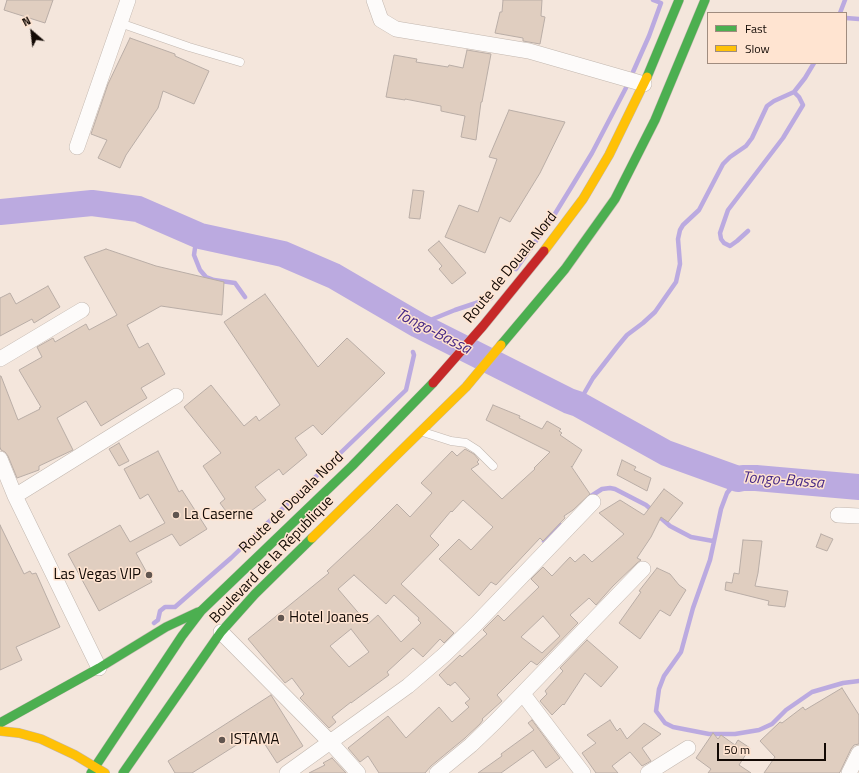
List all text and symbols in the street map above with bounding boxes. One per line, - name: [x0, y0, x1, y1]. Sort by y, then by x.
- north arrow: [12, 12, 52, 52]
- legend: [707, 12, 847, 64]
- text: N: [19, 13, 33, 30]
- text: Fast: [745, 19, 767, 38]
- text: Slow: [745, 39, 770, 58]
- street label: Route de Douala Nord: [461, 209, 561, 327]
- water label: Tongo-Bassa: [392, 305, 474, 359]
- street label: Route de Douala Nord: [236, 449, 348, 557]
- water label: Tongo-Bassa: [742, 469, 824, 493]
- street label: Boulevard de la République: [206, 492, 338, 628]
- place label: La Caserne: [184, 506, 253, 524]
- marker: La Caserne: [171, 510, 181, 520]
- place label: Las Vegas VIP: [53, 566, 141, 584]
- marker: Las Vegas VIP: [144, 570, 154, 580]
- place label: Hotel Joanes: [289, 609, 369, 627]
- marker: Hotel Joanes: [276, 613, 286, 623]
- place label: ISTAMA: [230, 731, 279, 749]
- marker: ISTAMA: [217, 735, 227, 745]
- scale bar: [719, 735, 828, 761]
- text: 50 m: [724, 740, 750, 759]

